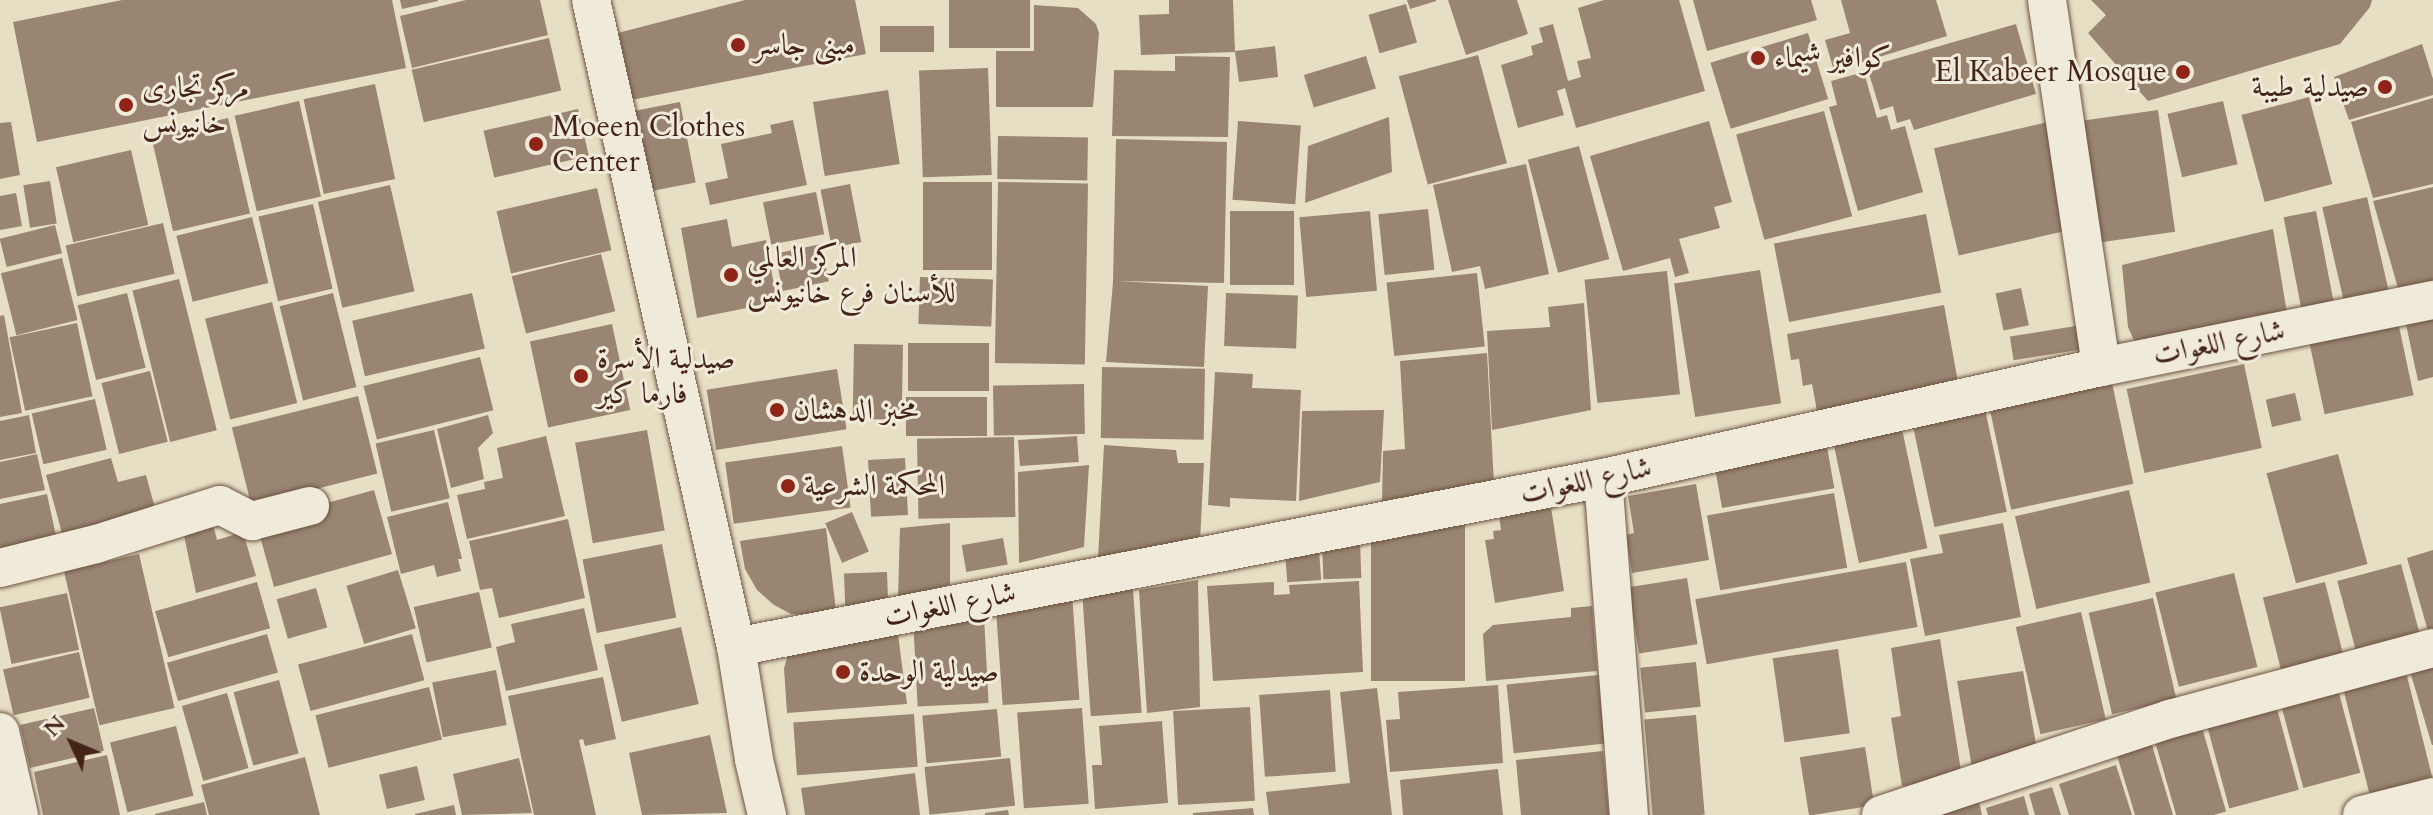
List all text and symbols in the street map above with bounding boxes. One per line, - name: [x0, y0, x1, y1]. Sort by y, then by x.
- place label: مبنى جاسر: [754, 27, 855, 63]
- marker: مبنى جاسر: [729, 36, 747, 54]
- place label: كوافير شيماء: [1774, 40, 1891, 76]
- marker: كوافير شيماء: [1749, 49, 1767, 67]
- place label: El Kabeer Mosque: [1935, 54, 2167, 90]
- marker: El Kabeer Mosque: [2174, 63, 2192, 81]
- place label: صيدلية طيبة: [2252, 69, 2369, 105]
- place label: مركز تجارى خانيونس: [142, 70, 249, 140]
- marker: صيدلية طيبة: [2376, 78, 2394, 96]
- marker: مركز تجارى خانيونس: [117, 96, 135, 114]
- place label: Moeen Clothes Center: [552, 109, 745, 180]
- marker: Moeen Clothes Center: [527, 135, 545, 153]
- place label: المركز العالمي للأسنان فرع خانيونس: [747, 240, 956, 310]
- marker: المركز العالمي للأسنان فرع خانيونس: [722, 266, 740, 284]
- street label: شارع اللغوات: [2150, 313, 2288, 373]
- place label: صيدلية الأسرة فارما كير: [597, 341, 735, 412]
- marker: صيدلية الأسرة فارما كير: [572, 367, 590, 385]
- place label: مخبز الدهشان: [793, 392, 918, 428]
- marker: مخبز الدهشان: [768, 401, 786, 419]
- street label: شارع اللغوات: [1517, 450, 1655, 512]
- place label: المحكمة الشرعية: [804, 468, 945, 504]
- marker: المحكمة الشرعية: [779, 477, 797, 495]
- street label: شارع اللغوات: [881, 575, 1019, 635]
- place label: صيدلية الوحدة: [859, 654, 999, 690]
- marker: صيدلية الوحدة: [834, 663, 852, 681]
- north arrow: [32, 703, 112, 783]
- text: N: [37, 709, 72, 744]

